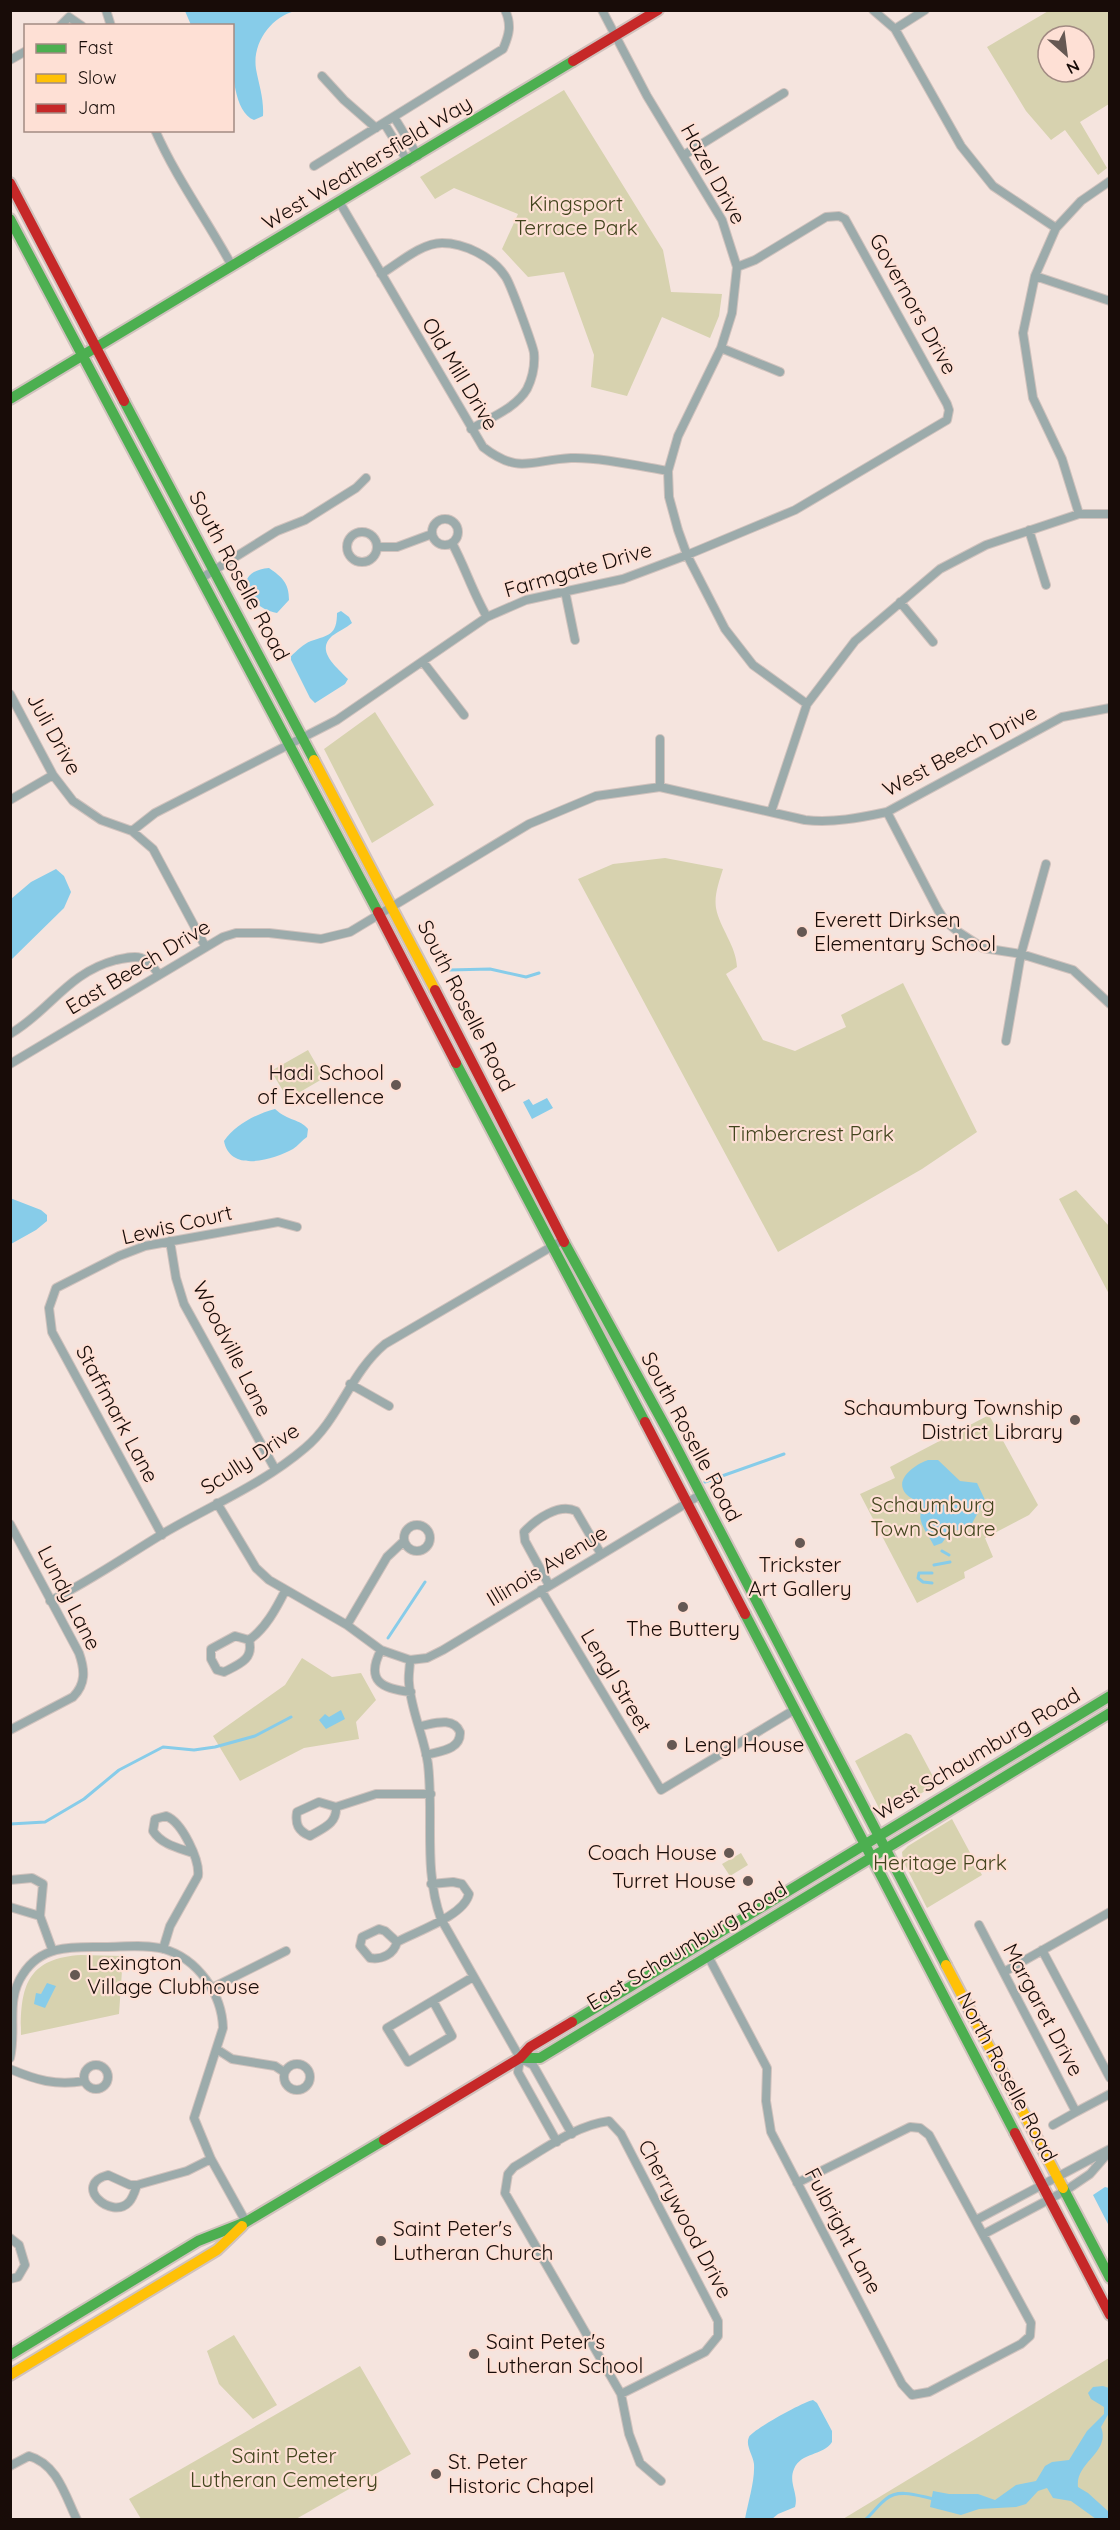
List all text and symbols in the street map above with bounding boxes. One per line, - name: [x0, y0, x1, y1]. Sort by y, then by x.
- legend: [24, 24, 234, 132]
- north arrow: [1036, 24, 1096, 84]
- text: Fast: [78, 36, 113, 59]
- text: N: [1063, 56, 1083, 79]
- text: Slow: [78, 66, 116, 89]
- street label: West Weathersfield Way: [257, 89, 476, 235]
- text: Jam: [78, 96, 116, 119]
- street label: Hazel Drive: [676, 119, 752, 228]
- park label: Kingsport Terrace Park: [514, 190, 638, 240]
- street label: Governors Drive: [864, 228, 963, 379]
- street label: Old Mill Drive: [417, 312, 505, 435]
- street label: South Roselle Road: [184, 486, 296, 665]
- street label: Farmgate Drive: [501, 536, 655, 603]
- street label: Juli Drive: [22, 688, 88, 779]
- street label: West Beech Drive: [878, 698, 1041, 802]
- place label: Everett Dirksen Elementary School: [814, 906, 996, 956]
- street label: East Beech Drive: [61, 913, 214, 1019]
- street label: South Roselle Road: [412, 916, 521, 1096]
- marker: Everett Dirksen Elementary School: [795, 925, 809, 939]
- place label: Hadi School of Excellence: [257, 1059, 384, 1109]
- marker: Hadi School of Excellence: [389, 1078, 403, 1092]
- park label: Timbercrest Park: [728, 1120, 894, 1146]
- street label: Lewis Court: [119, 1199, 234, 1249]
- street label: Woodville Lane: [188, 1276, 278, 1421]
- street label: Staffmark Lane: [71, 1340, 165, 1487]
- street label: South Roselle Road: [636, 1347, 748, 1526]
- place label: Schaumburg Township District Library: [844, 1394, 1063, 1444]
- marker: Schaumburg Township District Library: [1068, 1413, 1082, 1427]
- street label: Scully Drive: [195, 1417, 304, 1500]
- park label: Schaumburg Town Square: [870, 1491, 996, 1541]
- street label: Illinois Avenue: [481, 1519, 612, 1611]
- marker: Trickster Art Gallery: [793, 1536, 807, 1550]
- street label: Lundy Lane: [33, 1541, 107, 1654]
- place label: Trickster Art Gallery: [748, 1551, 852, 1601]
- marker: The Buttery: [676, 1600, 690, 1614]
- place label: The Buttery: [626, 1615, 740, 1641]
- street label: Lengl Street: [576, 1624, 658, 1737]
- street label: West Schaumburg Road: [869, 1681, 1084, 1825]
- place label: Lengl House: [684, 1731, 804, 1757]
- marker: Lengl House: [665, 1738, 679, 1752]
- place label: Coach House: [588, 1839, 717, 1865]
- marker: Coach House: [722, 1846, 736, 1860]
- park label: Heritage Park: [873, 1849, 1007, 1875]
- place label: Turret House: [612, 1867, 736, 1893]
- marker: Turret House: [741, 1874, 755, 1888]
- street label: East Schaumburg Road: [582, 1875, 791, 2015]
- street label: Margaret Drive: [998, 1939, 1090, 2080]
- place label: Lexington Village Clubhouse: [87, 1949, 260, 1999]
- marker: Lexington Village Clubhouse: [68, 1968, 82, 1982]
- street label: North Roselle Road: [952, 1987, 1064, 2166]
- street label: Cherrywood Drive: [633, 2135, 739, 2302]
- street label: Fulbright Lane: [800, 2163, 888, 2298]
- place label: Saint Peter's Lutheran Church: [393, 2215, 553, 2265]
- marker: Saint Peter's Lutheran Church: [374, 2234, 388, 2248]
- place label: Saint Peter's Lutheran School: [486, 2328, 643, 2378]
- marker: Saint Peter's Lutheran School: [467, 2347, 481, 2361]
- park label: Saint Peter Lutheran Cemetery: [190, 2442, 378, 2492]
- place label: St. Peter Historic Chapel: [448, 2448, 594, 2498]
- marker: St. Peter Historic Chapel: [429, 2467, 443, 2481]

